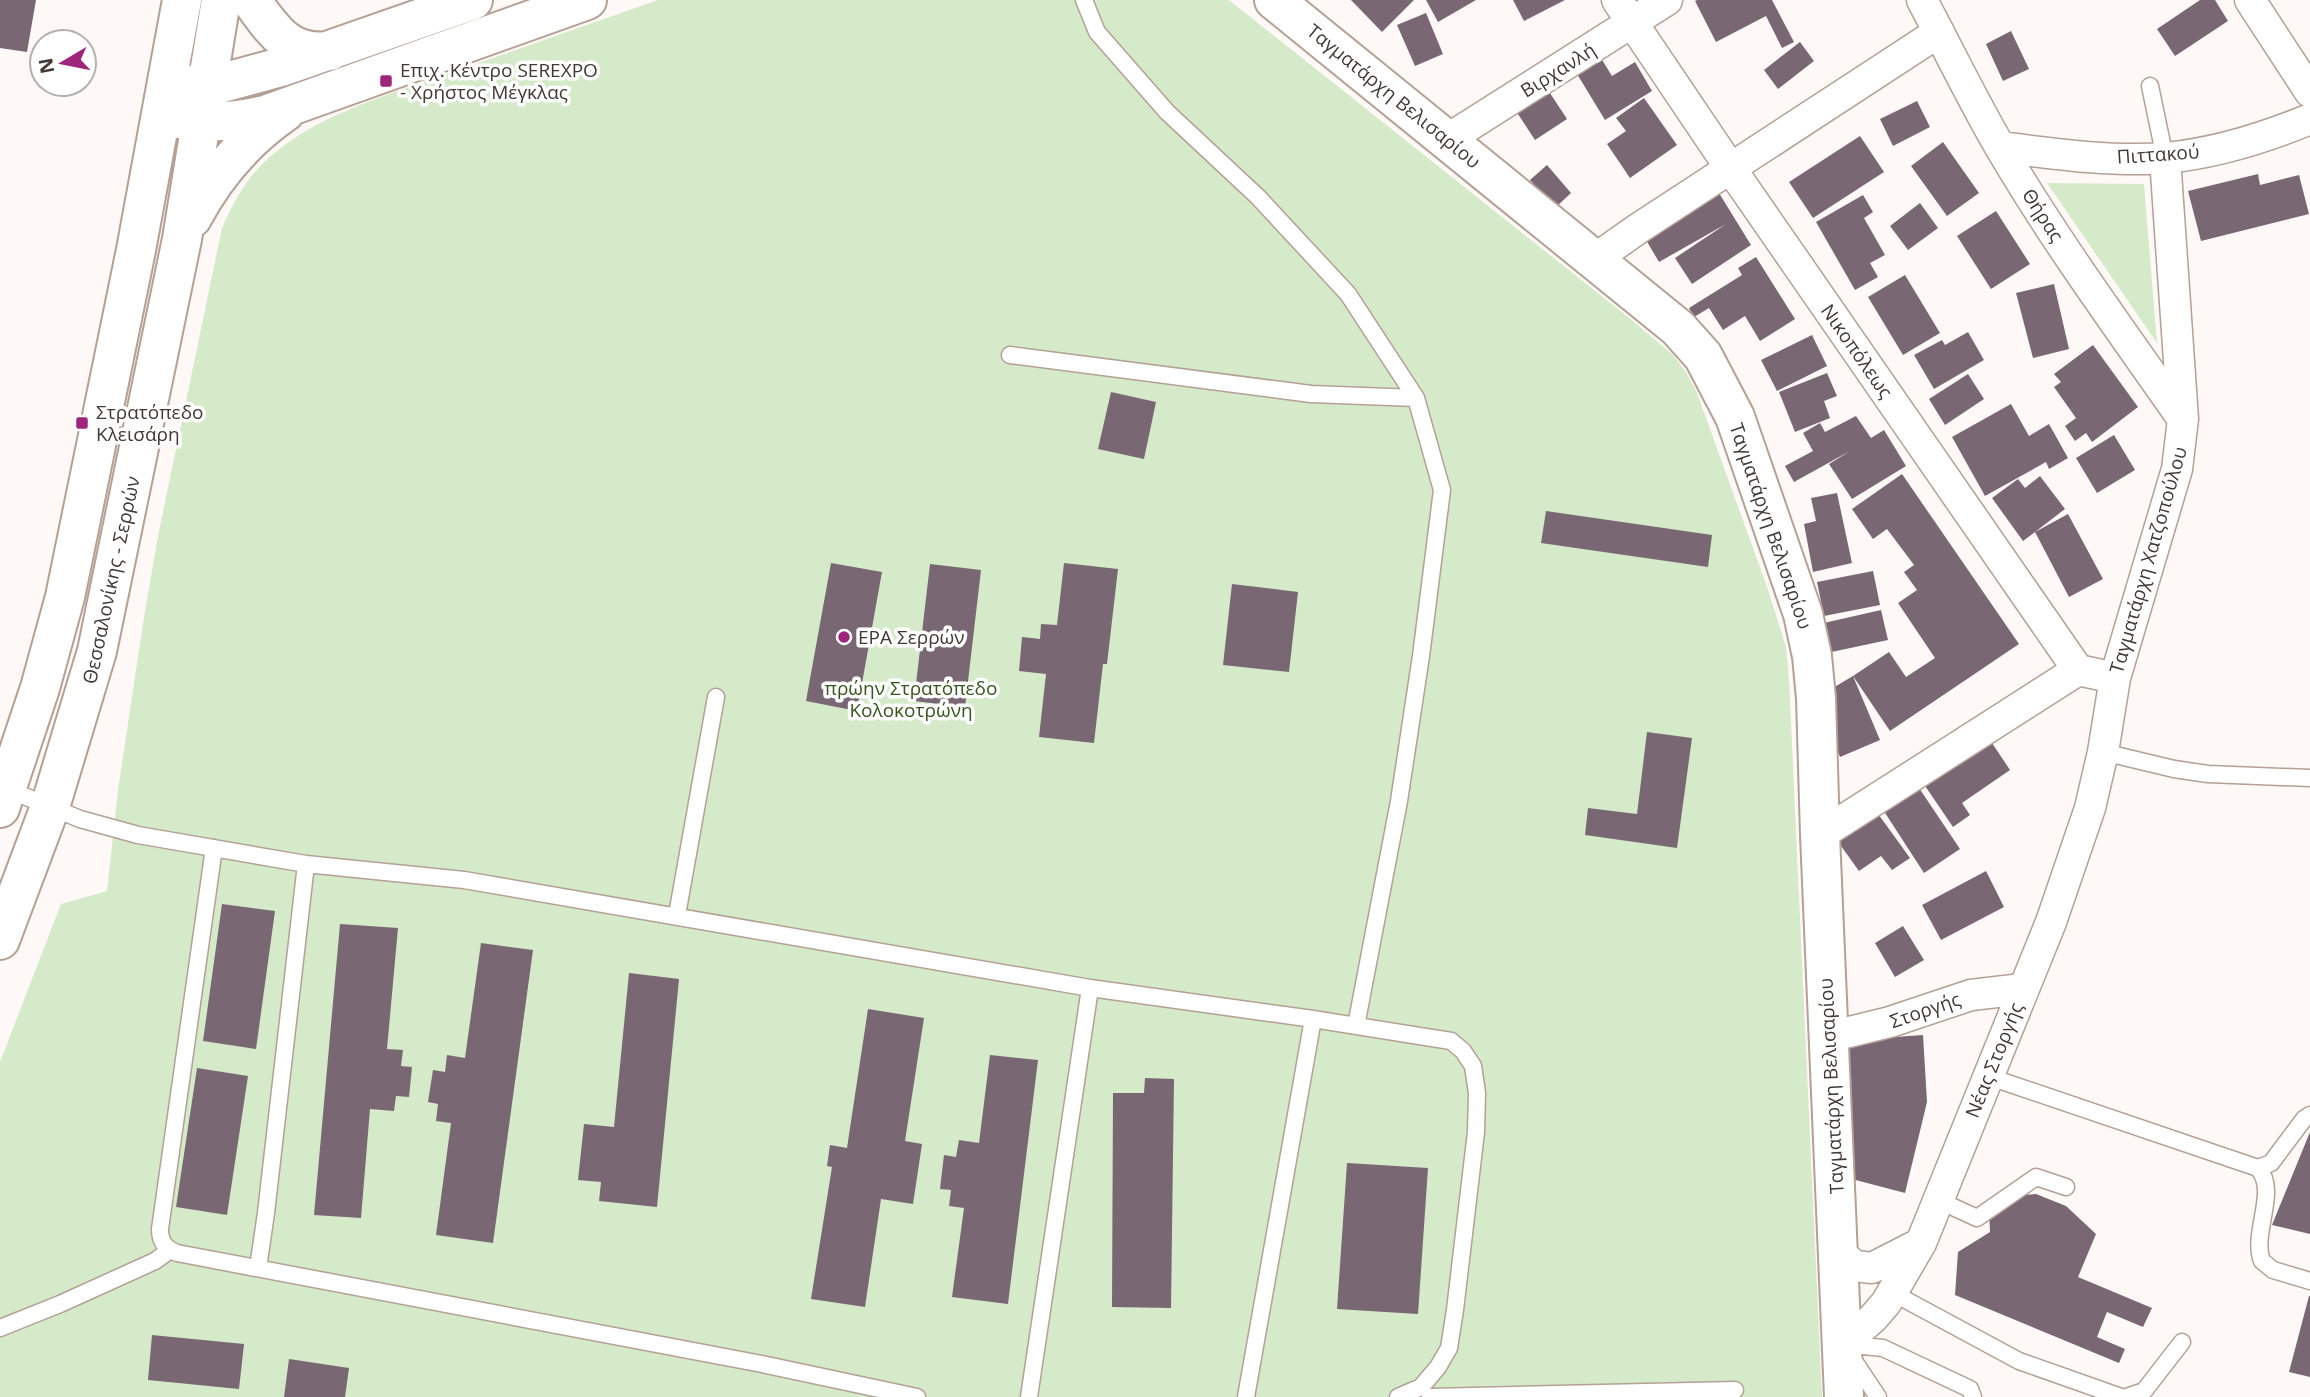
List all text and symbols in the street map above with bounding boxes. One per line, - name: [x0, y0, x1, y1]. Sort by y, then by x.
- street label: Ταγματάρχη Βελισαρίου: [1302, 18, 1486, 174]
- north arrow: [28, 28, 98, 98]
- street label: Βιρχανλή: [1515, 37, 1601, 103]
- text: N: [32, 56, 60, 76]
- place label: Επιχ. Κέντρο SEREXPO - Χρήστος Μέγκλας: [400, 57, 598, 105]
- marker: Επιχ. Κέντρο SEREXPO - Χρήστος Μέγκλας: [378, 73, 394, 89]
- street label: Πιττακού: [2116, 138, 2200, 170]
- street label: Θήρας: [2016, 183, 2070, 247]
- street label: Νικοπόλεως: [1815, 299, 1899, 403]
- place label: Στρατόπεδο Κλεισάρη: [96, 399, 203, 447]
- marker: Στρατόπεδο Κλεισάρη: [74, 415, 90, 431]
- street label: Ταγματάρχη Βελισαρίου: [1724, 420, 1818, 632]
- street label: Ταγματάρχη Χατζοπούλου: [2103, 444, 2193, 676]
- street label: Θεσσαλονίκης - Σερρών: [76, 474, 146, 686]
- place label: ΕΡΑ Σερρών: [858, 624, 965, 650]
- marker: ΕΡΑ Σερρών: [836, 629, 852, 645]
- park label: πρώην Στρατόπεδο Κολοκοτρώνη: [825, 675, 997, 723]
- street label: Ταγματάρχη Βελισαρίου: [1812, 977, 1850, 1195]
- street label: Στοργής: [1886, 986, 1964, 1034]
- street label: Νέας Στοργής: [1959, 998, 2029, 1122]

